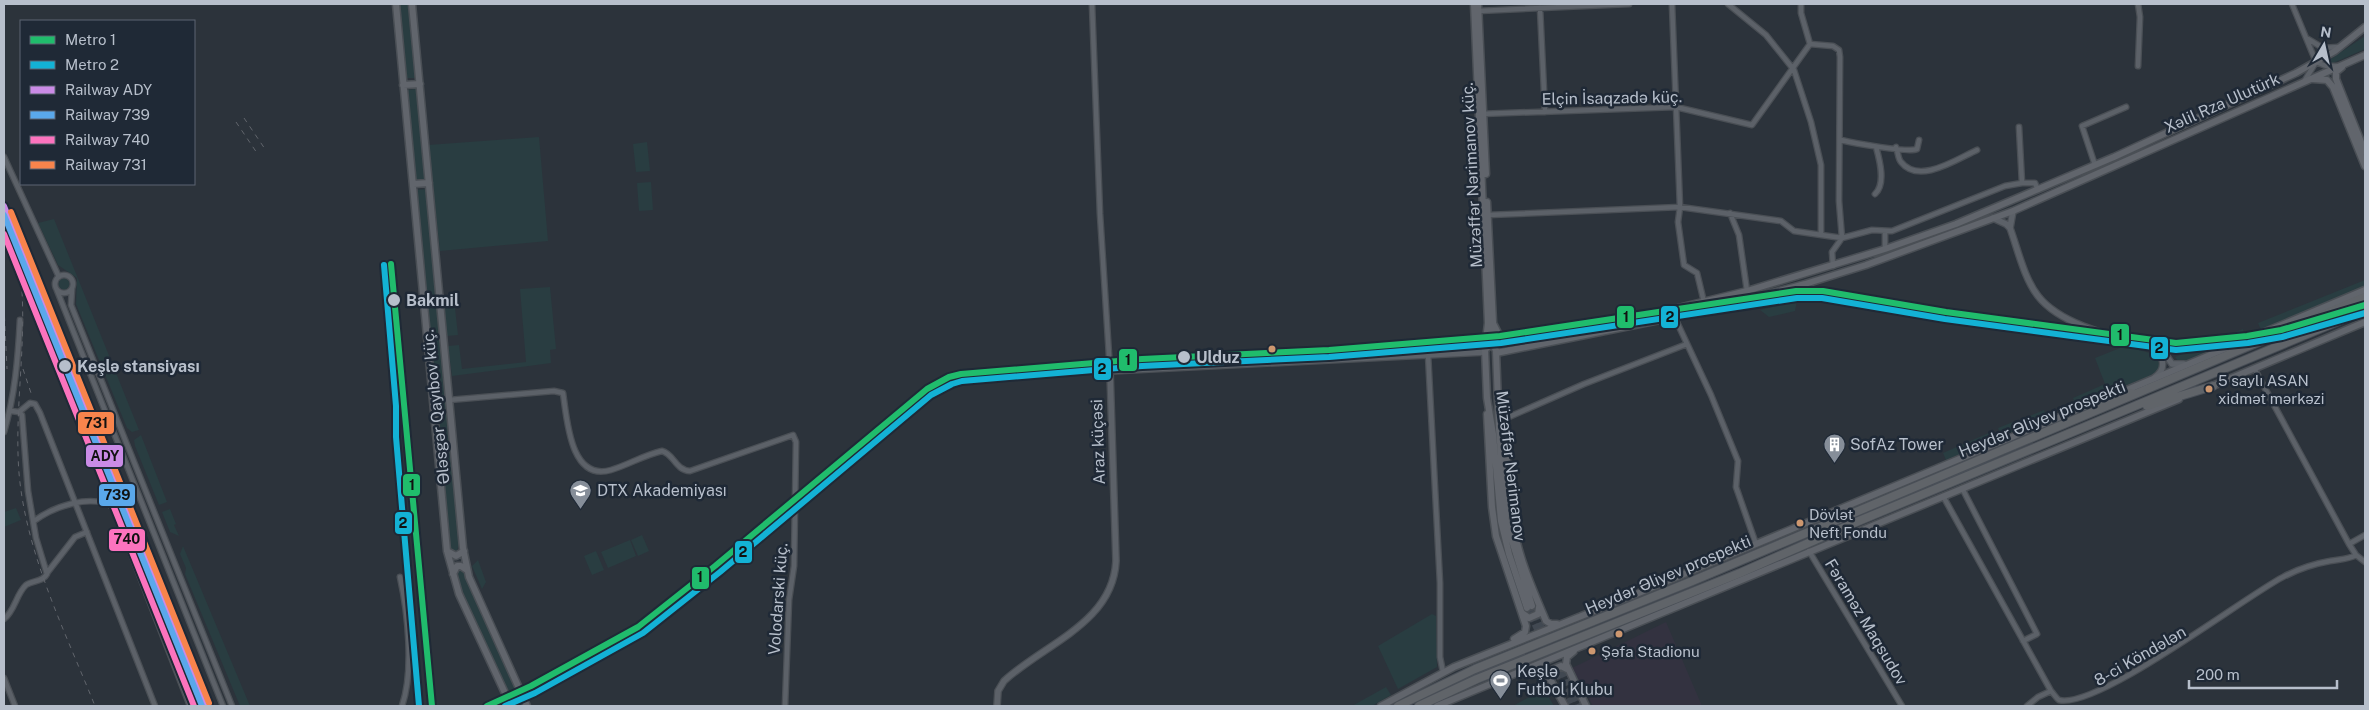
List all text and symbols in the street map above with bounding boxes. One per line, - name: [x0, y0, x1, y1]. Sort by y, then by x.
- legend: [20, 20, 195, 185]
- north arrow: [2299, 20, 2349, 70]
- text: N: [2319, 23, 2333, 41]
- text: Metro 1: [65, 31, 116, 48]
- text: Metro 2: [65, 56, 119, 73]
- street label: Xəlil Rza Ulutürk: [2161, 69, 2283, 137]
- text: Railway ADY: [65, 81, 152, 98]
- street label: Müzəffər Nərimanov küç.: [1458, 82, 1486, 268]
- street label: Elçin İsaqzadə küç.: [1542, 86, 1682, 109]
- text: Railway 739: [65, 106, 150, 123]
- text: Railway 740: [65, 131, 150, 148]
- text: Railway 731: [65, 156, 147, 173]
- place label: Bakmil: [406, 291, 459, 310]
- marker: Bakmil: [386, 292, 402, 308]
- line badge: 1: [1616, 305, 1635, 329]
- line badge: 2: [1660, 305, 1679, 329]
- text: 1: [1623, 309, 1629, 325]
- text: 2: [1666, 309, 1675, 325]
- line badge: 1: [2110, 323, 2130, 347]
- text: 1: [2117, 327, 2123, 343]
- street label: Ələsgər Qayıbov küç.: [418, 329, 454, 485]
- line badge: 2: [2150, 336, 2169, 360]
- text: 2: [2155, 340, 2164, 356]
- unlabelled marker: [1267, 344, 1277, 354]
- line badge: 1: [1118, 348, 1138, 372]
- place label: Ulduz: [1196, 348, 1240, 367]
- marker: Ulduz: [1176, 349, 1192, 365]
- text: 1: [1125, 352, 1131, 368]
- place label: Keşlə stansiyası: [77, 357, 200, 376]
- line badge: 2: [1093, 357, 1112, 381]
- marker: Keşlə stansiyası: [57, 358, 73, 374]
- text: 2: [1098, 361, 1107, 377]
- place label: 5 saylı ASAN xidmət mərkəzi: [2218, 372, 2324, 407]
- street label: Heydər Əliyev prospekti: [1956, 377, 2128, 461]
- marker: 5 saylı ASAN xidmət mərkəzi: [2204, 384, 2214, 394]
- street label: Müzəffər Nərimanov: [1492, 390, 1530, 542]
- street label: Araz küçəsi: [1087, 399, 1109, 485]
- line badge: 731: [77, 411, 115, 435]
- text: 731: [84, 415, 108, 431]
- building icon: SofAz Tower: [1822, 432, 1846, 463]
- place label: SofAz Tower: [1850, 435, 1944, 454]
- line badge: ADY: [85, 444, 124, 468]
- text: ADY: [91, 448, 120, 464]
- line badge: 1: [402, 473, 421, 497]
- text: 1: [409, 477, 415, 493]
- school or university icon: DTX Akademiyası: [569, 478, 593, 509]
- place label: DTX Akademiyası: [597, 481, 727, 500]
- line badge: 739: [98, 483, 136, 507]
- text: 739: [103, 487, 131, 503]
- place label: Dövlət Neft Fondu: [1809, 506, 1887, 541]
- line badge: 2: [394, 511, 413, 535]
- text: 2: [399, 515, 408, 531]
- marker: Dövlət Neft Fondu: [1795, 518, 1805, 528]
- line badge: 740: [108, 528, 146, 552]
- text: 740: [114, 531, 140, 547]
- street label: Heydər Əliyev prospekti: [1582, 531, 1754, 619]
- line badge: 2: [734, 540, 753, 564]
- street label: Volodarski küç.: [765, 542, 791, 656]
- text: 2: [739, 544, 748, 560]
- street label: Fəraməz Maqsudov: [1821, 555, 1911, 689]
- line badge: 1: [691, 566, 710, 590]
- text: 1: [697, 569, 703, 585]
- street label: 8-ci Köndələn: [2091, 622, 2189, 690]
- unlabelled marker: [1614, 629, 1624, 639]
- place label: Şəfa Stadionu: [1601, 643, 1700, 660]
- marker: Şəfa Stadionu: [1587, 646, 1597, 656]
- scale bar: [2189, 658, 2336, 690]
- place label: Keşlə Futbol Klubu: [1517, 662, 1613, 699]
- text: 200 m: [2196, 666, 2240, 683]
- sports icon: Keşlə Futbol Klubu: [1489, 668, 1513, 699]

